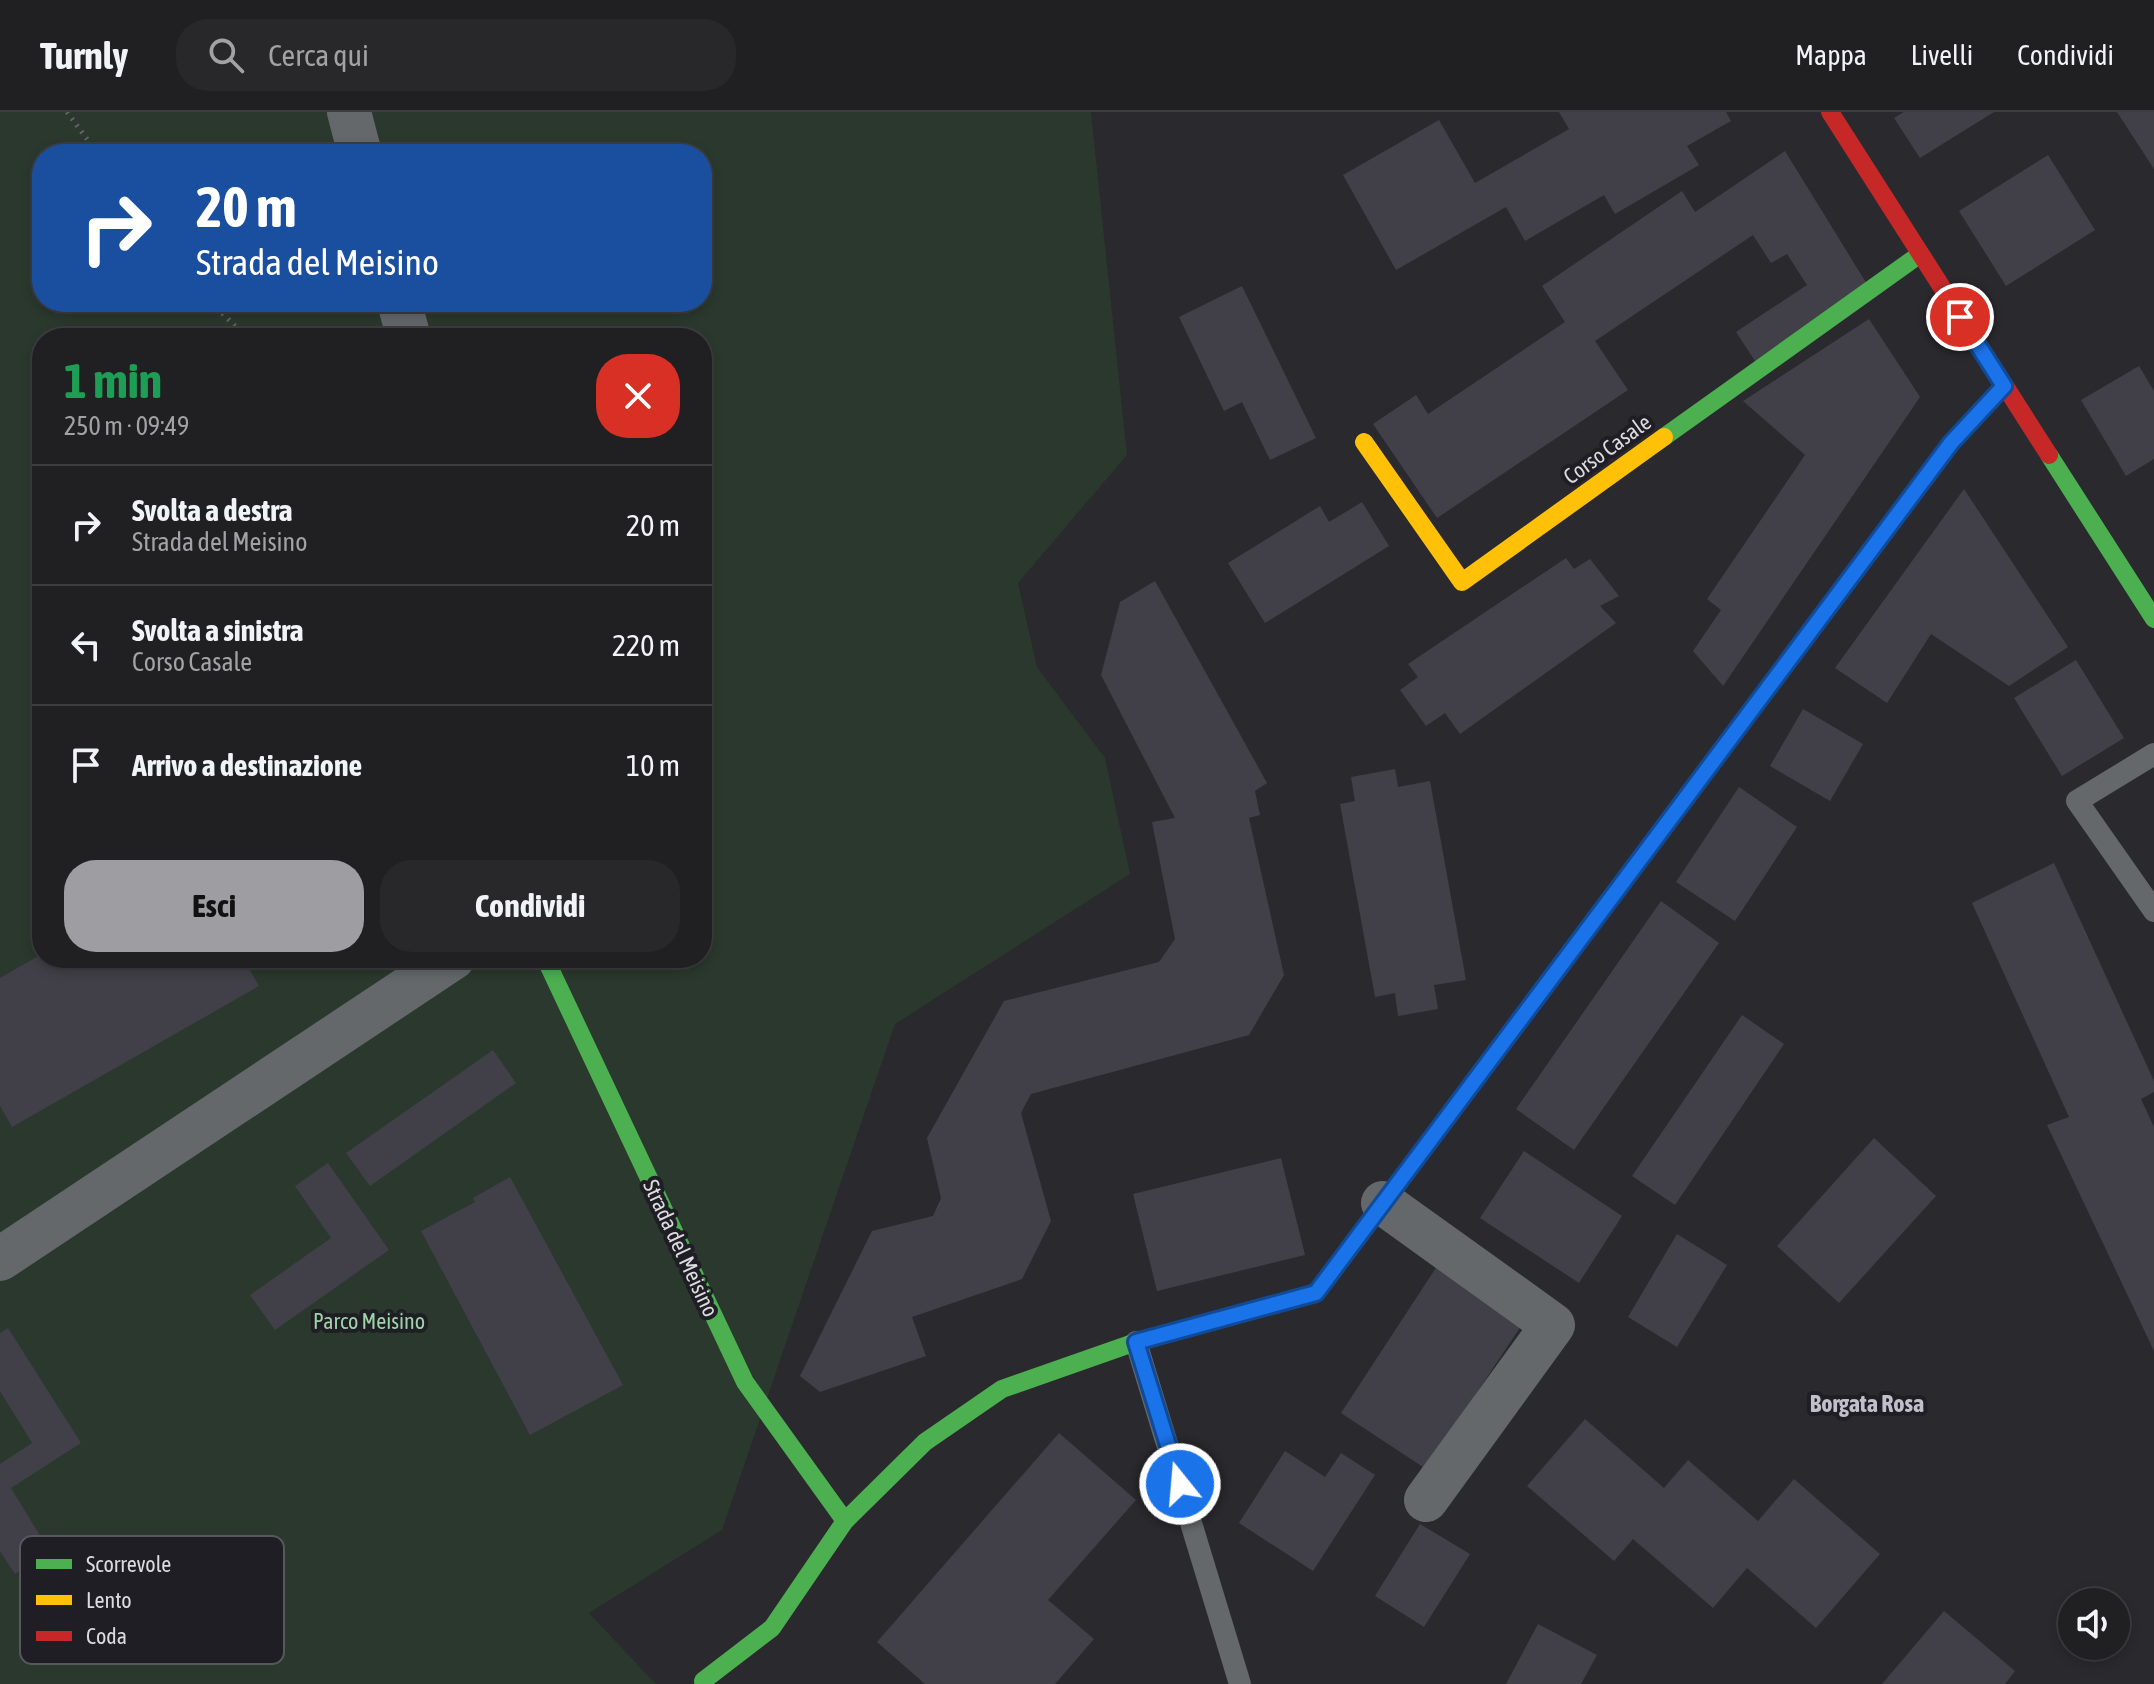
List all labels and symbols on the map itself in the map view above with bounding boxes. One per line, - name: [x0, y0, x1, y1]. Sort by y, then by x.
- pin: [1926, 283, 1994, 351]
- street label: Corso Casale: [1558, 409, 1656, 489]
- street label: Strada del Meisino: [638, 1175, 724, 1321]
- park label: Parco Meisino: [313, 1308, 425, 1334]
- district label: Borgata Rosa: [1810, 1390, 1924, 1417]
- position arrow: [1138, 1442, 1222, 1526]
- legend: [20, 1536, 284, 1664]
- text: Scorrevole: [86, 1551, 171, 1577]
- text: Lento: [86, 1587, 132, 1613]
- text: Coda: [86, 1623, 127, 1649]

